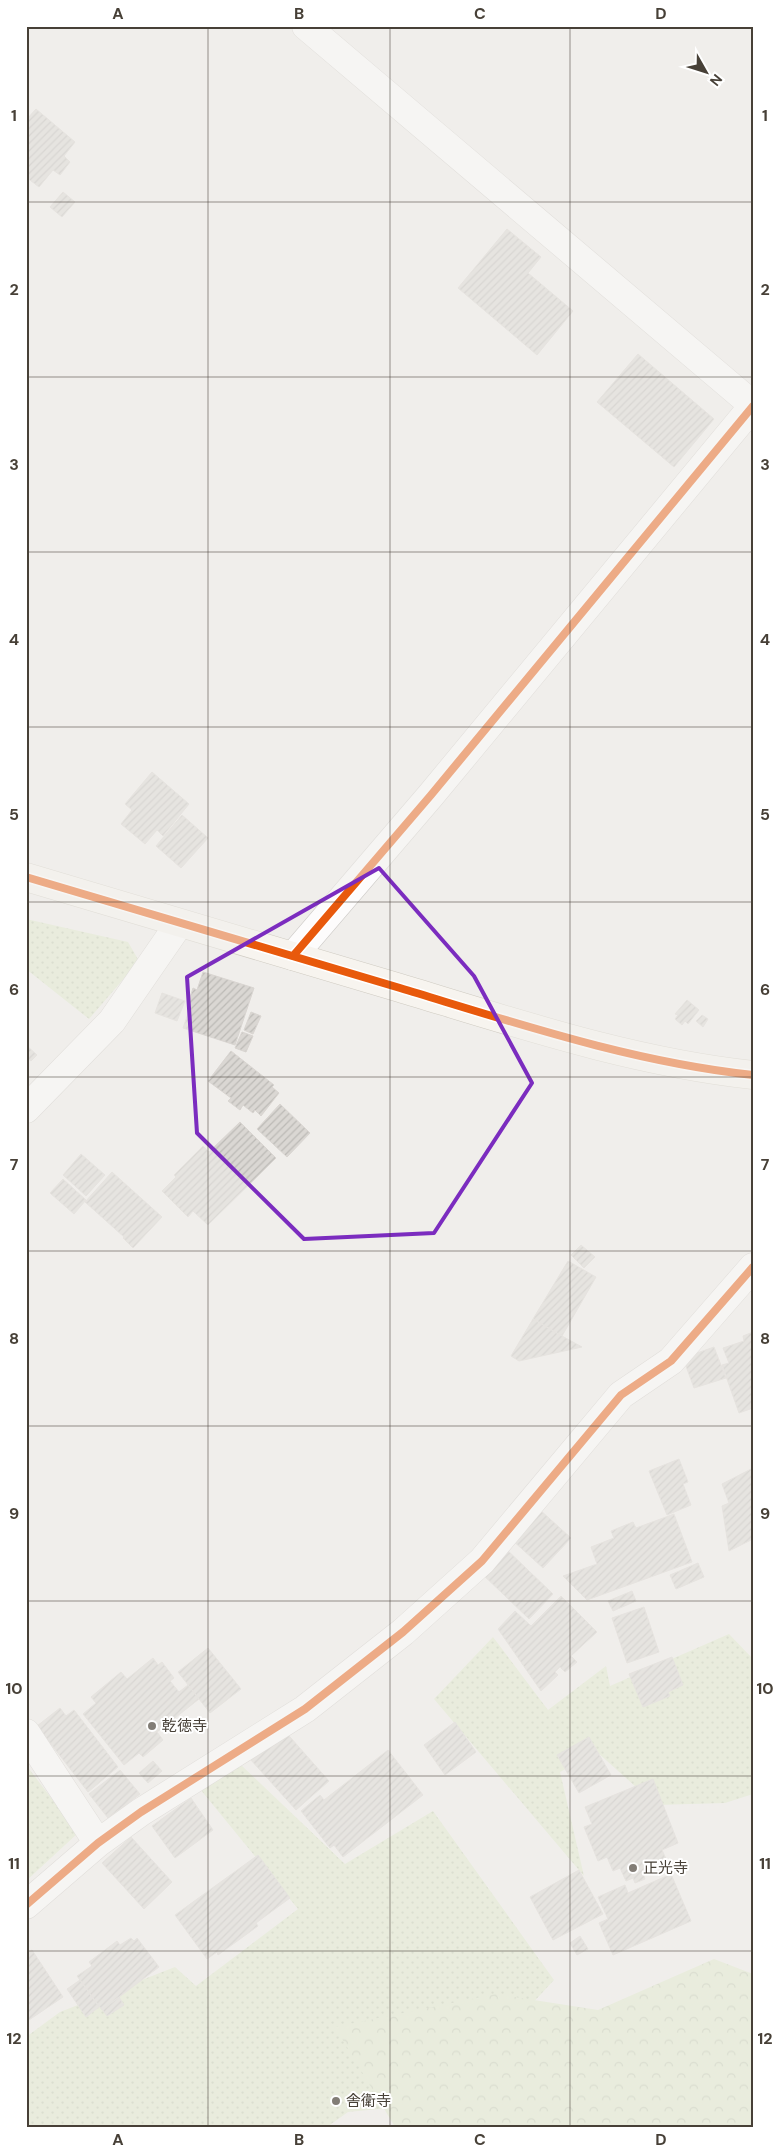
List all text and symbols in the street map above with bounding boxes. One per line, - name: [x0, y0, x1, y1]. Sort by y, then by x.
- text: A: [112, 3, 124, 24]
- text: B: [294, 3, 304, 24]
- text: C: [474, 3, 486, 24]
- text: D: [655, 3, 667, 24]
- north arrow: [682, 48, 732, 98]
- text: N: [706, 71, 726, 90]
- text: 1: [11, 105, 17, 126]
- text: 1: [762, 105, 768, 126]
- text: 2: [9, 279, 19, 300]
- text: 2: [760, 279, 770, 300]
- text: 3: [9, 454, 19, 475]
- text: 3: [760, 454, 770, 475]
- text: 4: [9, 629, 19, 650]
- text: 4: [760, 629, 770, 650]
- text: 5: [9, 804, 19, 825]
- text: 5: [760, 804, 770, 825]
- text: 6: [9, 979, 19, 1000]
- text: 6: [760, 979, 770, 1000]
- text: 7: [10, 1154, 19, 1175]
- text: 7: [761, 1154, 770, 1175]
- text: 8: [9, 1328, 19, 1349]
- text: 8: [760, 1328, 770, 1349]
- text: 9: [9, 1503, 19, 1524]
- text: 9: [760, 1503, 770, 1524]
- text: 10: [5, 1678, 23, 1699]
- text: 10: [756, 1678, 774, 1699]
- place label: 乾徳寺: [162, 1716, 207, 1736]
- marker: 乾徳寺: [146, 1720, 158, 1732]
- text: 11: [8, 1853, 20, 1874]
- text: 11: [759, 1853, 771, 1874]
- place label: 正光寺: [643, 1858, 688, 1878]
- marker: 正光寺: [627, 1862, 639, 1874]
- text: 12: [6, 2028, 22, 2049]
- text: 12: [757, 2028, 773, 2049]
- place label: 舎衛寺: [346, 2091, 391, 2111]
- marker: 舎衛寺: [330, 2095, 342, 2107]
- text: A: [112, 2129, 124, 2150]
- text: B: [294, 2129, 304, 2150]
- text: C: [474, 2129, 486, 2150]
- text: D: [655, 2129, 667, 2150]

